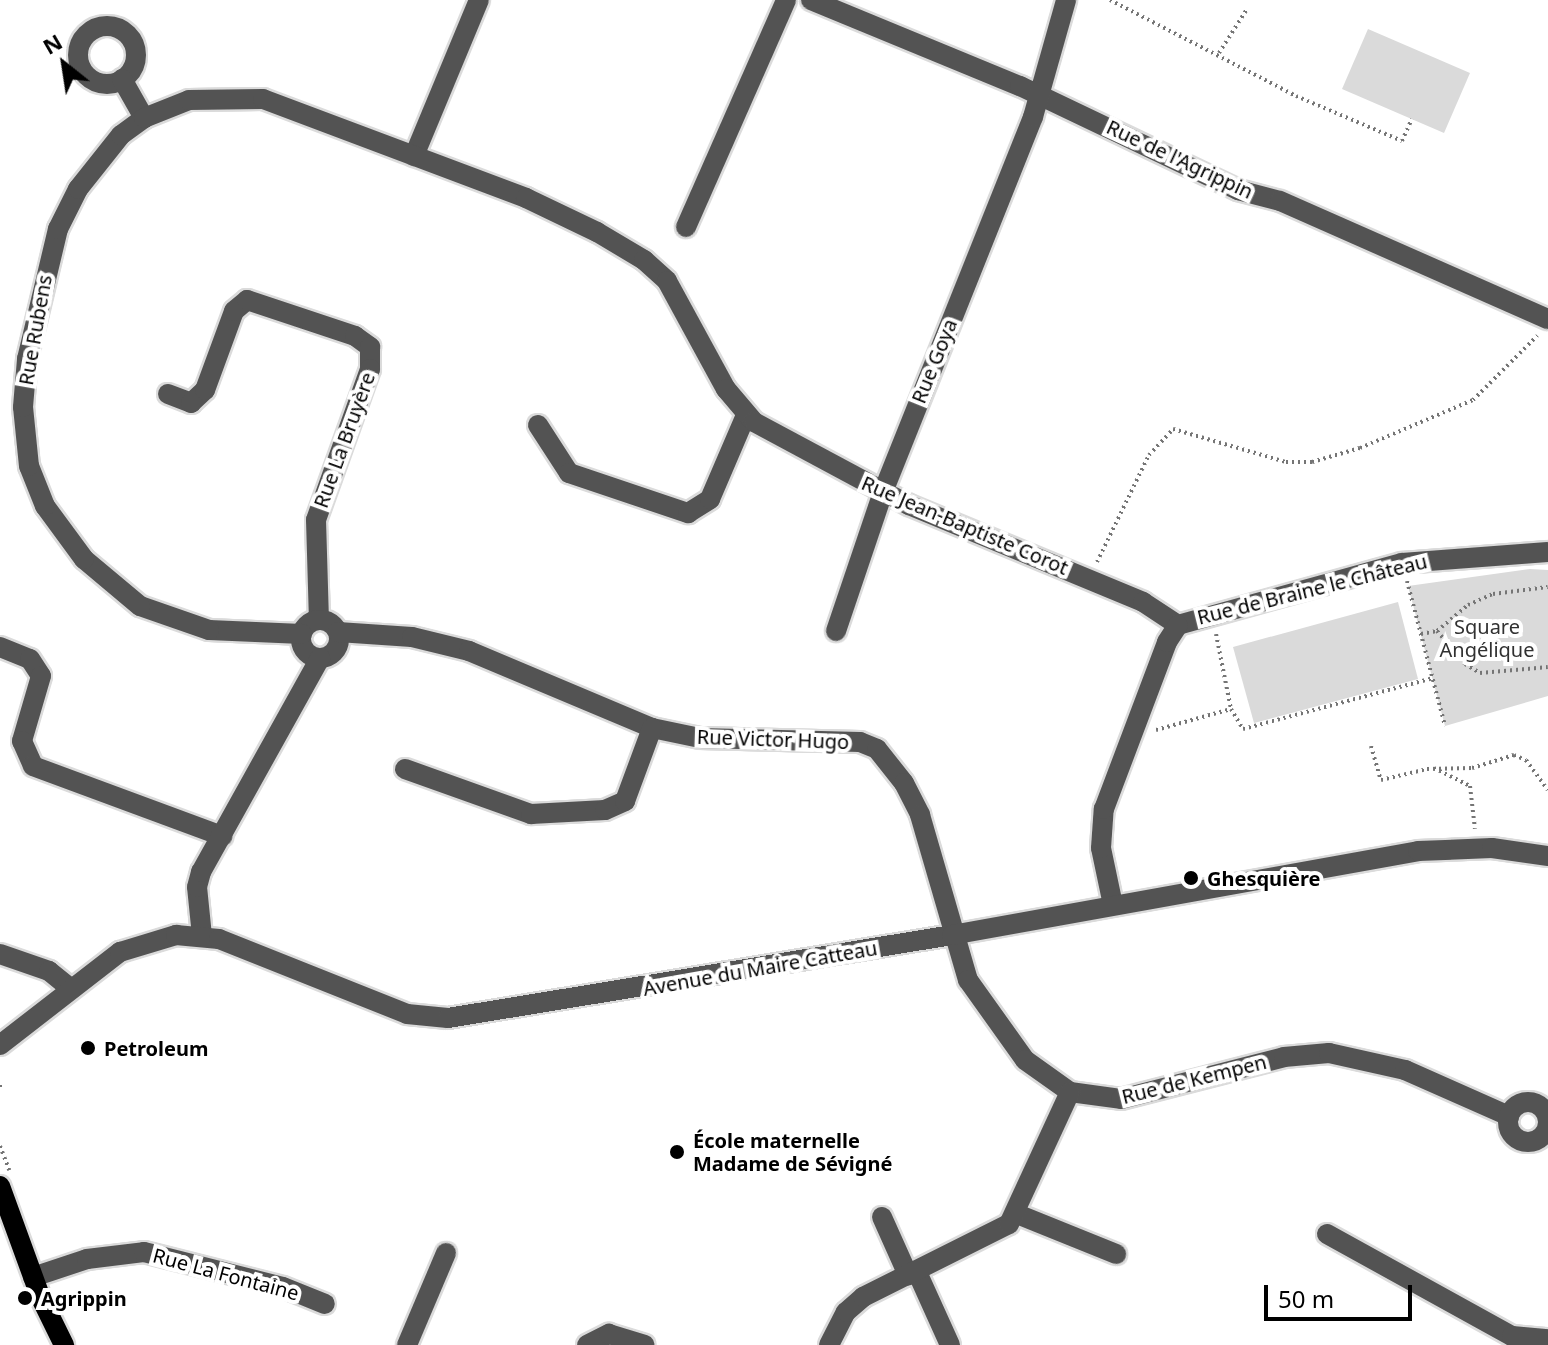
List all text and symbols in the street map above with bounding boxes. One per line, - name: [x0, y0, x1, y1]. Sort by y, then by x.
- north arrow: [24, 24, 104, 104]
- text: N: [37, 26, 67, 61]
- street label: Rue de l'Agrippin: [1103, 115, 1257, 203]
- street label: Rue Rubens: [13, 273, 57, 387]
- street label: Rue Goya: [906, 315, 962, 407]
- street label: Rue La Bruyère: [308, 369, 380, 511]
- street label: Rue Jean-Baptiste Corot: [858, 471, 1072, 579]
- street label: Rue de Braine le Château: [1195, 549, 1429, 629]
- park label: Square Angélique: [1440, 615, 1534, 662]
- street label: Rue Victor Hugo: [696, 724, 850, 754]
- place label: Ghesquière: [1207, 866, 1320, 890]
- marker: Ghesquière: [1182, 869, 1200, 887]
- street label: Avenue du Maire Catteau: [641, 936, 879, 1000]
- place label: Petroleum: [104, 1036, 208, 1060]
- marker: Petroleum: [79, 1039, 97, 1057]
- street label: Rue de Kempen: [1119, 1049, 1269, 1109]
- place label: École maternelle Madame de Sévigné: [693, 1128, 892, 1175]
- marker: École maternelle Madame de Sévigné: [668, 1143, 686, 1161]
- street label: Rue La Fontaine: [150, 1243, 302, 1305]
- scale bar: [1268, 1269, 1416, 1319]
- text: 50 m: [1278, 1282, 1334, 1315]
- place label: Agrippin: [41, 1286, 127, 1310]
- marker: Agrippin: [16, 1289, 34, 1307]

